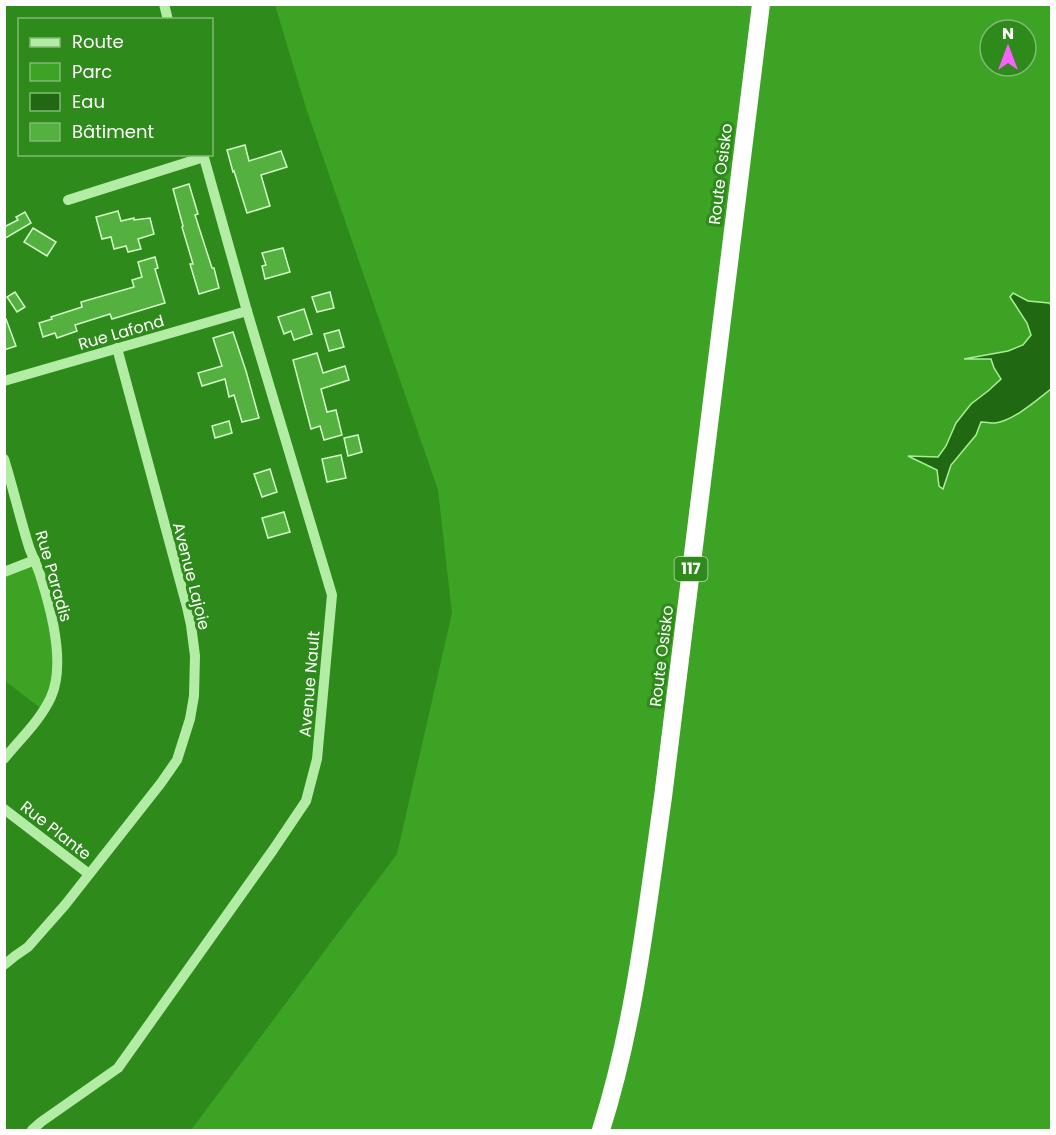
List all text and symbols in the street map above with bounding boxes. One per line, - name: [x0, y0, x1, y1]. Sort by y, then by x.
- legend: [18, 18, 213, 156]
- north arrow: [978, 18, 1038, 78]
- text: N: [1002, 22, 1014, 45]
- text: Route: [72, 29, 124, 54]
- text: Parc: [72, 59, 112, 84]
- text: Eau: [72, 89, 105, 114]
- text: Bâtiment: [72, 119, 154, 144]
- street label: Route Osisko: [703, 122, 738, 226]
- street label: Rue Lafond: [75, 309, 167, 356]
- street label: Avenue Lajoie: [167, 520, 216, 632]
- street label: Rue Paradis: [29, 528, 78, 625]
- road number: 117: [674, 557, 708, 581]
- street label: Route Osisko: [644, 604, 679, 708]
- street label: Avenue Nault: [293, 630, 326, 738]
- street label: Rue Plante: [15, 795, 96, 865]

